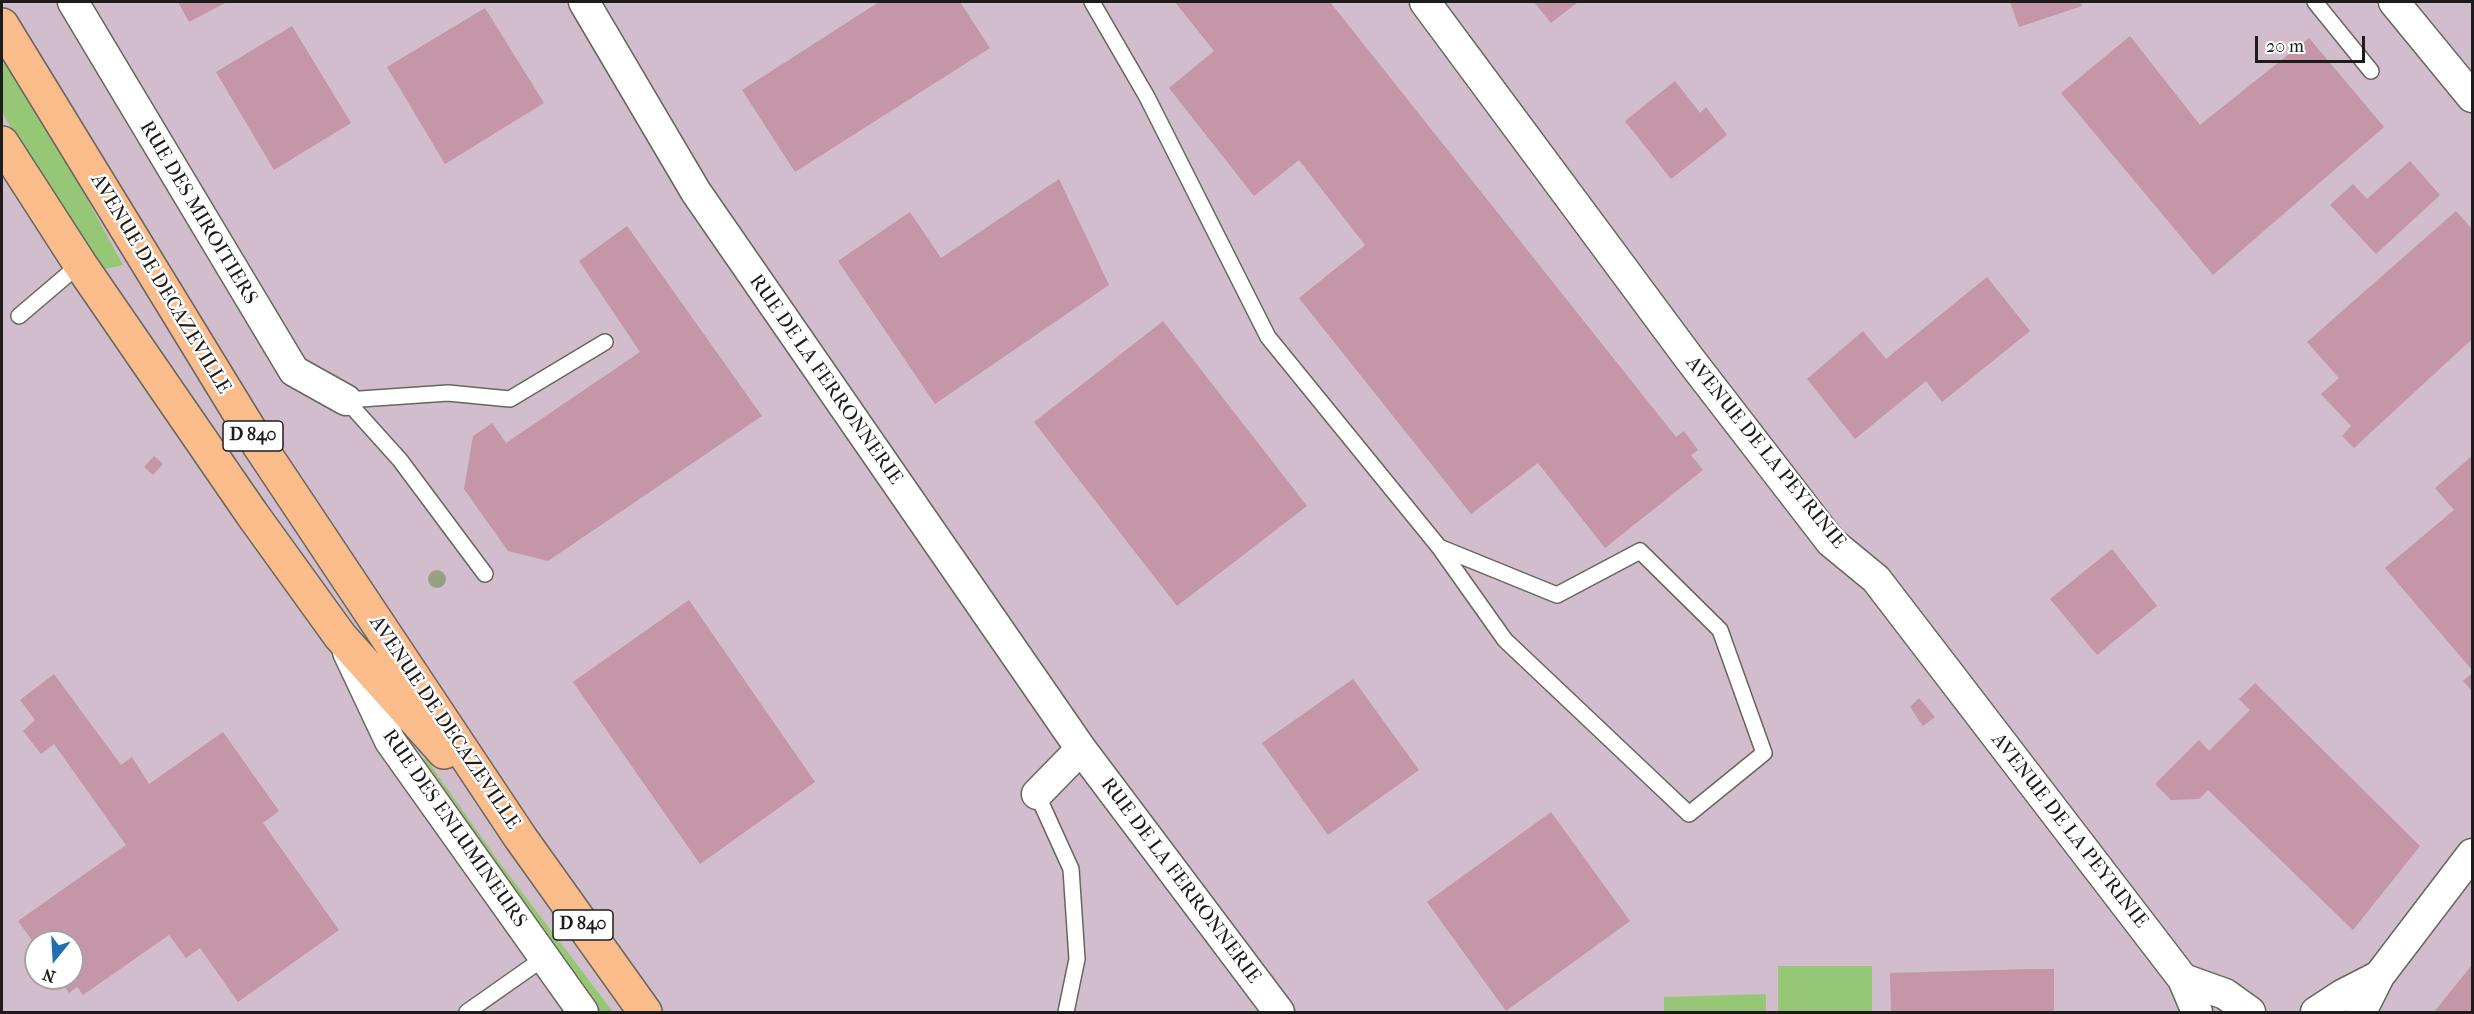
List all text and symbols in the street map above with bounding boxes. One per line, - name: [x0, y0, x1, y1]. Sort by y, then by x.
- scale bar: [2258, 24, 2368, 62]
- text: 20 m: [2266, 36, 2304, 57]
- street label: RUE DES MIROITIERS: [134, 117, 262, 309]
- street label: AVENUE DE DECAZEVILLE: [85, 170, 235, 398]
- street label: RUE DE LA FERRONNERIE: [743, 270, 907, 490]
- street label: AVENUE DE LA PEYRINIE: [1680, 352, 1850, 554]
- road number: D 840: [223, 421, 283, 451]
- street label: AVENUE DE DECAZEVILLE: [364, 612, 524, 834]
- street label: RUE DES ENLUMINEURS: [376, 725, 532, 933]
- street label: AVENUE DE LA PEYRINIE: [1985, 729, 2153, 933]
- street label: RUE DE LA FERRONNERIE: [1095, 774, 1265, 988]
- road number: D 840: [553, 910, 613, 940]
- north arrow: [24, 930, 84, 990]
- text: N: [40, 965, 58, 987]

